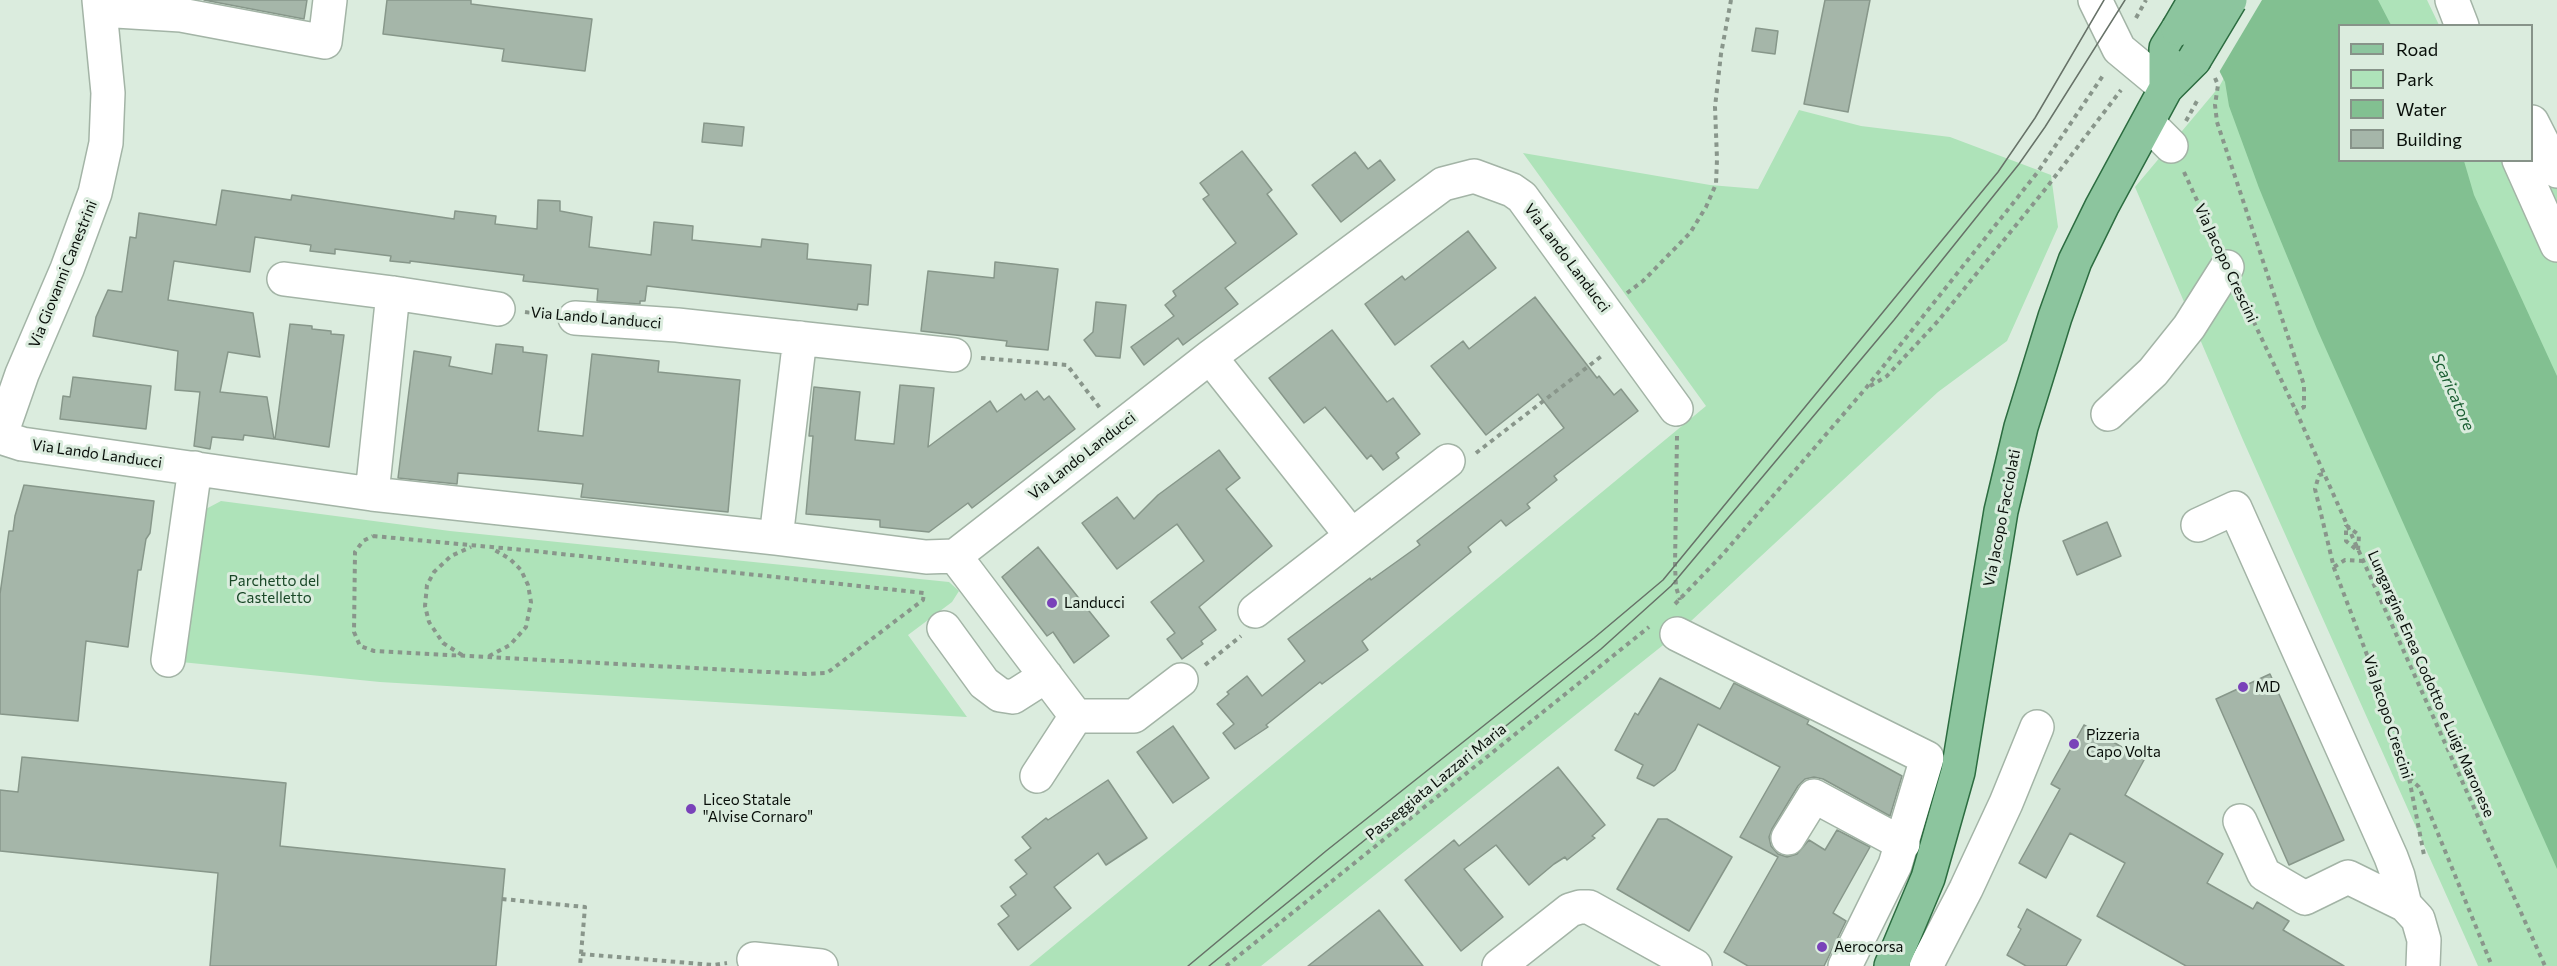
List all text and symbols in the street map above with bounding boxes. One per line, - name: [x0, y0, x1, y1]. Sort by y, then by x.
- legend: [2338, 24, 2533, 162]
- text: Road: [2396, 38, 2438, 60]
- text: Park: [2396, 68, 2434, 90]
- text: Water: [2396, 98, 2447, 120]
- text: Building: [2396, 128, 2462, 150]
- street label: Via Giovanni Canestrini: [25, 198, 101, 350]
- street label: Via Lando Landucci: [1520, 200, 1614, 316]
- street label: Via Jacopo Crescini: [2191, 201, 2261, 325]
- street label: Via Lando Landucci: [530, 303, 662, 333]
- water label: Scaricatore: [2427, 350, 2479, 434]
- street label: Via Lando Landucci: [1025, 409, 1139, 503]
- street label: Via Lando Landucci: [31, 436, 163, 472]
- street label: Via Jacopo Facciolati: [1980, 448, 2024, 588]
- street label: Lungargine Enea Codotto e Luigi Maronese: [2364, 548, 2498, 820]
- park label: Parchetto del Castelletto: [228, 572, 320, 607]
- place label: Landucci: [1064, 594, 1125, 612]
- marker: Landucci: [1045, 596, 1059, 610]
- street label: Via Jacopo Crescini: [2360, 653, 2416, 781]
- place label: MD: [2255, 678, 2280, 696]
- marker: MD: [2236, 680, 2250, 694]
- street label: Passeggiata Lazzari Maria: [1362, 720, 1510, 844]
- place label: Pizzeria Capo Volta: [2086, 726, 2161, 761]
- marker: Pizzeria Capo Volta: [2067, 737, 2081, 751]
- place label: Liceo Statale "Alvise Cornaro": [703, 791, 813, 826]
- marker: Liceo Statale "Alvise Cornaro": [684, 802, 698, 816]
- place label: Aerocorsa: [1834, 938, 1903, 956]
- marker: Aerocorsa: [1815, 940, 1829, 954]

